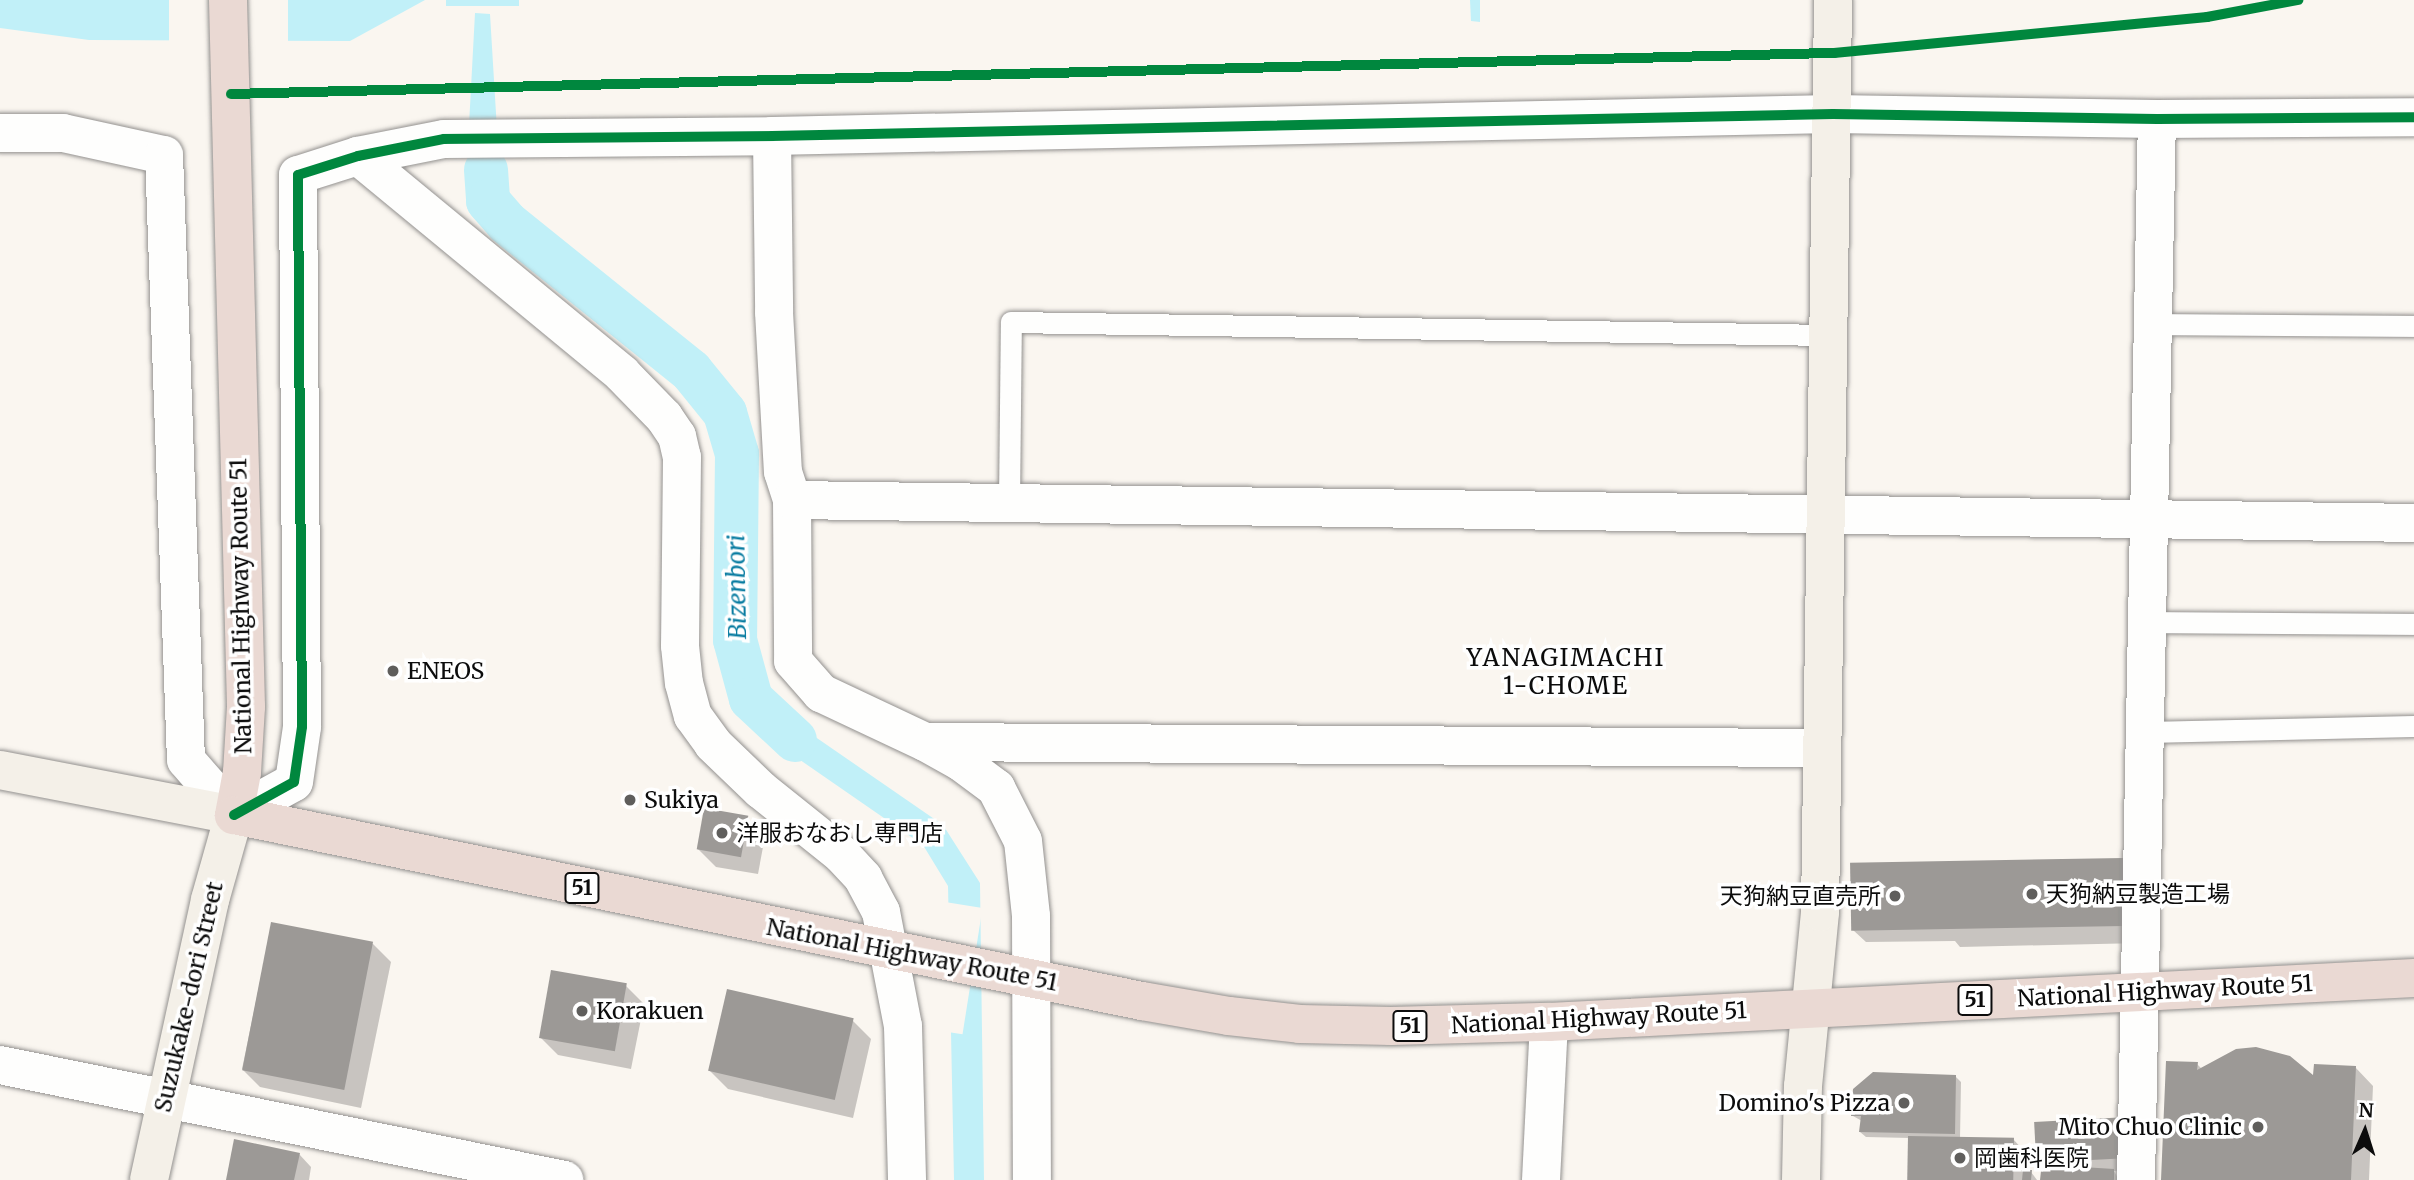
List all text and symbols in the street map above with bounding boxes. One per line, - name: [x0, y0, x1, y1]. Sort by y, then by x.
- street label: National Highway Route 51: [225, 458, 257, 754]
- water label: Bizenbori: [722, 534, 752, 640]
- district label: YANAGIMACHI 1-CHOME: [1468, 644, 1664, 700]
- place label: ENEOS: [407, 657, 484, 685]
- marker: ENEOS: [385, 663, 401, 679]
- place label: Sukiya: [644, 786, 719, 814]
- marker: Sukiya: [622, 792, 638, 808]
- place label: 洋服おなおし専門店: [736, 819, 943, 847]
- marker: 洋服おなおし専門店: [714, 825, 730, 841]
- road number: 51: [563, 870, 601, 906]
- street label: Suzukake-dori Street: [149, 879, 229, 1115]
- place label: 天狗納豆製造工場: [2046, 880, 2230, 908]
- place label: 天狗納豆直売所: [1720, 882, 1881, 910]
- marker: 天狗納豆製造工場: [2024, 886, 2040, 902]
- marker: 天狗納豆直売所: [1887, 888, 1903, 904]
- street label: National Highway Route 51: [764, 913, 1060, 997]
- street label: National Highway Route 51: [2016, 969, 2314, 1013]
- road number: 51: [1956, 982, 1994, 1018]
- street label: National Highway Route 51: [1450, 996, 1748, 1040]
- place label: Korakuen: [596, 997, 704, 1025]
- marker: Korakuen: [574, 1003, 590, 1019]
- road number: 51: [1391, 1009, 1429, 1044]
- place label: Domino's Pizza: [1719, 1089, 1890, 1117]
- marker: Domino's Pizza: [1896, 1095, 1912, 1111]
- north arrow: [2330, 1096, 2400, 1166]
- text: N: [2358, 1098, 2374, 1122]
- place label: Mito Chuo Clinic: [2058, 1113, 2242, 1141]
- marker: Mito Chuo Clinic: [2248, 1117, 2268, 1137]
- place label: 岡歯科医院: [1974, 1144, 2089, 1172]
- marker: 岡歯科医院: [1952, 1150, 1968, 1166]

